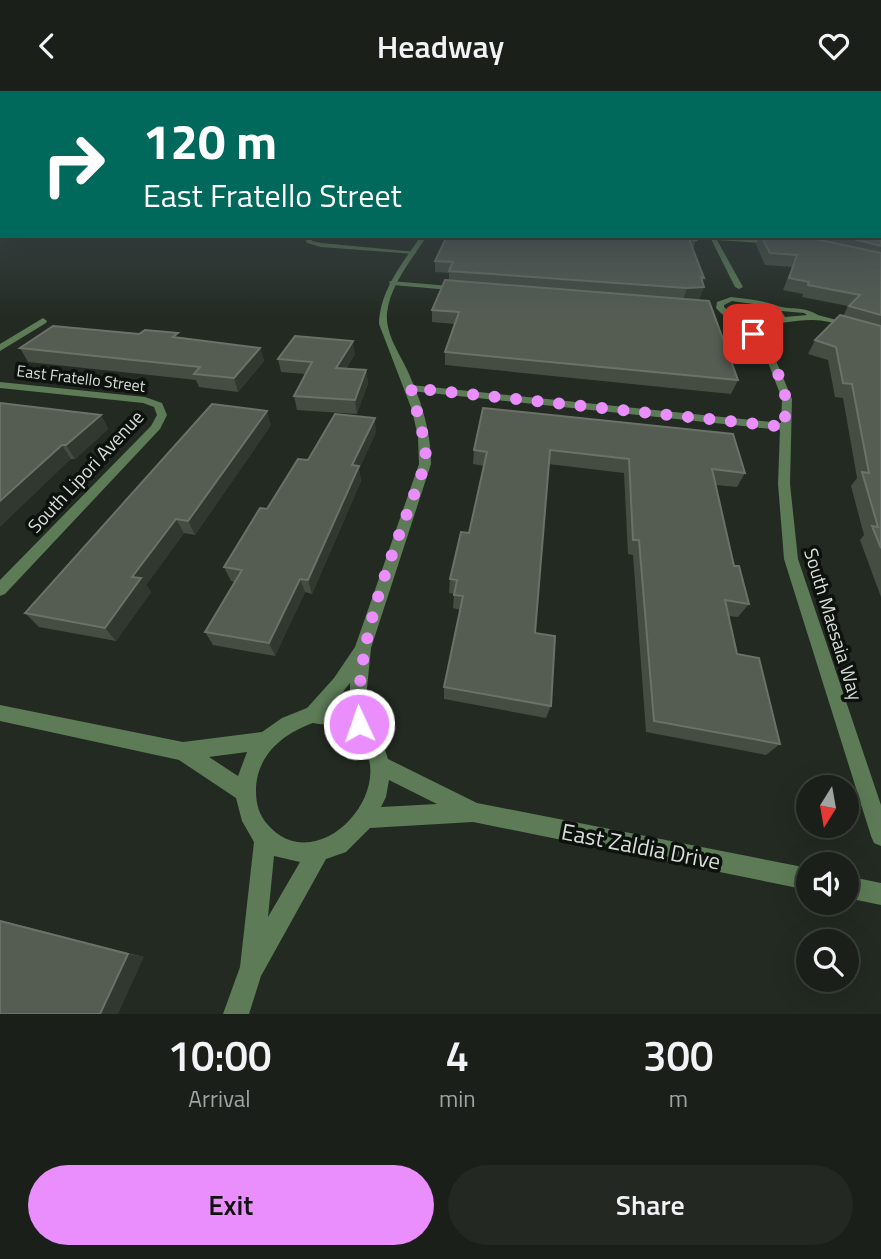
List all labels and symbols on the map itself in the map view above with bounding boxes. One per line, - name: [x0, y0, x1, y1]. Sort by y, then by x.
- pin: [723, 304, 783, 364]
- street label: East Fratello Street: [15, 358, 147, 398]
- street label: South Lipori Avenue: [20, 403, 150, 539]
- street label: South Maesaia Way: [797, 544, 871, 704]
- position arrow: [322, 687, 396, 761]
- north arrow: [796, 775, 859, 838]
- street label: East Zaldia Drive: [558, 813, 724, 879]

